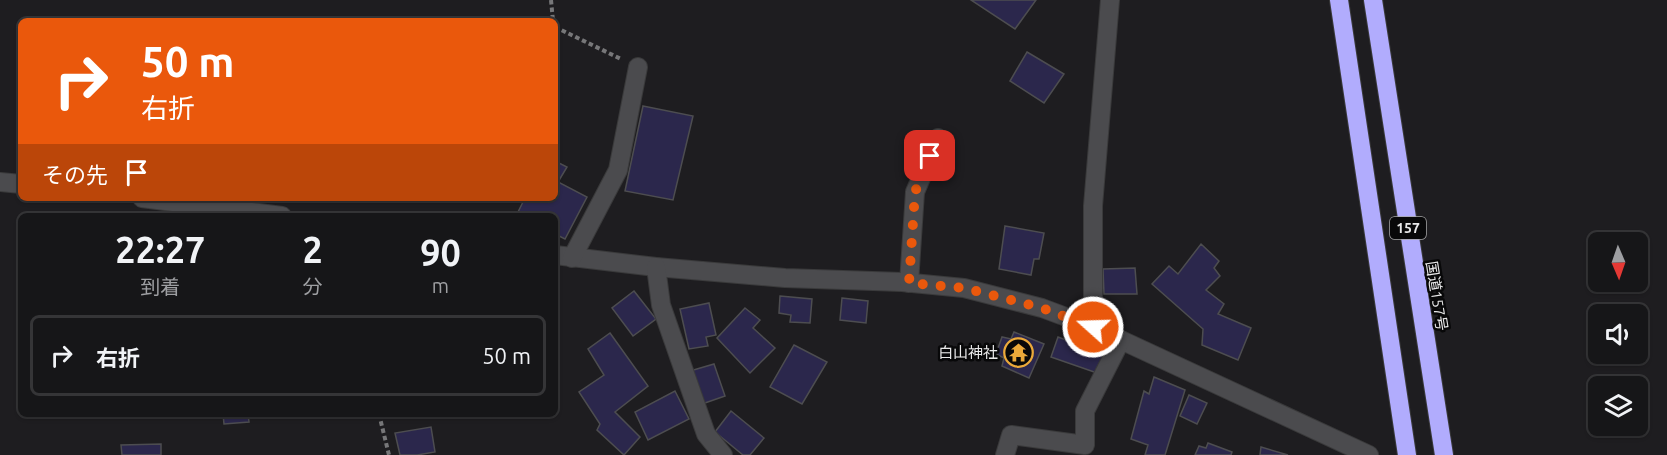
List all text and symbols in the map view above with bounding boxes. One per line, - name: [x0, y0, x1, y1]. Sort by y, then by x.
- text: 50 m: [141, 38, 235, 85]
- icon: right: [42, 42, 120, 120]
- text: 右折: [141, 93, 195, 123]
- pin: [904, 130, 955, 181]
- icon: arrive: [913, 139, 946, 172]
- icon: arrive: [120, 156, 153, 189]
- text: その先: [42, 162, 108, 187]
- road number: 157: [1390, 217, 1426, 239]
- text: 22:27: [115, 229, 205, 270]
- text: 2: [303, 229, 323, 270]
- text: 90: [420, 232, 461, 273]
- north arrow: [1588, 232, 1648, 292]
- map controls: [1588, 232, 1648, 436]
- street label: 国道157号: [1423, 260, 1451, 332]
- text: m: [432, 274, 449, 297]
- text: 到着: [140, 275, 180, 298]
- text: 分: [303, 275, 323, 298]
- position arrow: [1061, 295, 1125, 359]
- button: sound: [1588, 304, 1648, 364]
- temple icon: 白山神社: [1003, 336, 1035, 368]
- icon: right: [45, 339, 78, 372]
- text: 50 m: [482, 343, 531, 368]
- place label: 白山神社: [938, 344, 998, 361]
- text: 右折: [96, 345, 140, 370]
- button: layers: [1588, 376, 1648, 436]

